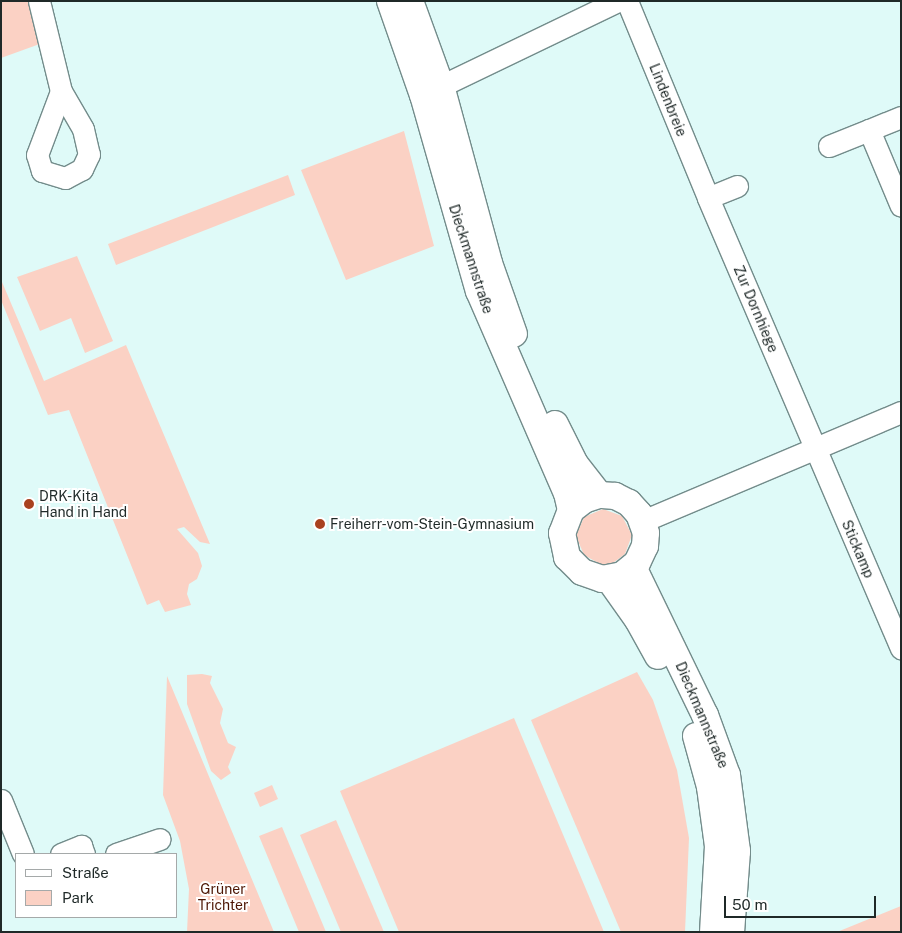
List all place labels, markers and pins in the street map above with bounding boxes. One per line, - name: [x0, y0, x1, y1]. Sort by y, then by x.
- place label: DRK-Kita Hand in Hand: [39, 488, 127, 520]
- marker: DRK-Kita Hand in Hand: [23, 498, 35, 510]
- place label: Freiherr-vom-Stein-Gymnasium: [330, 516, 534, 532]
- marker: Freiherr-vom-Stein-Gymnasium: [314, 518, 326, 530]

